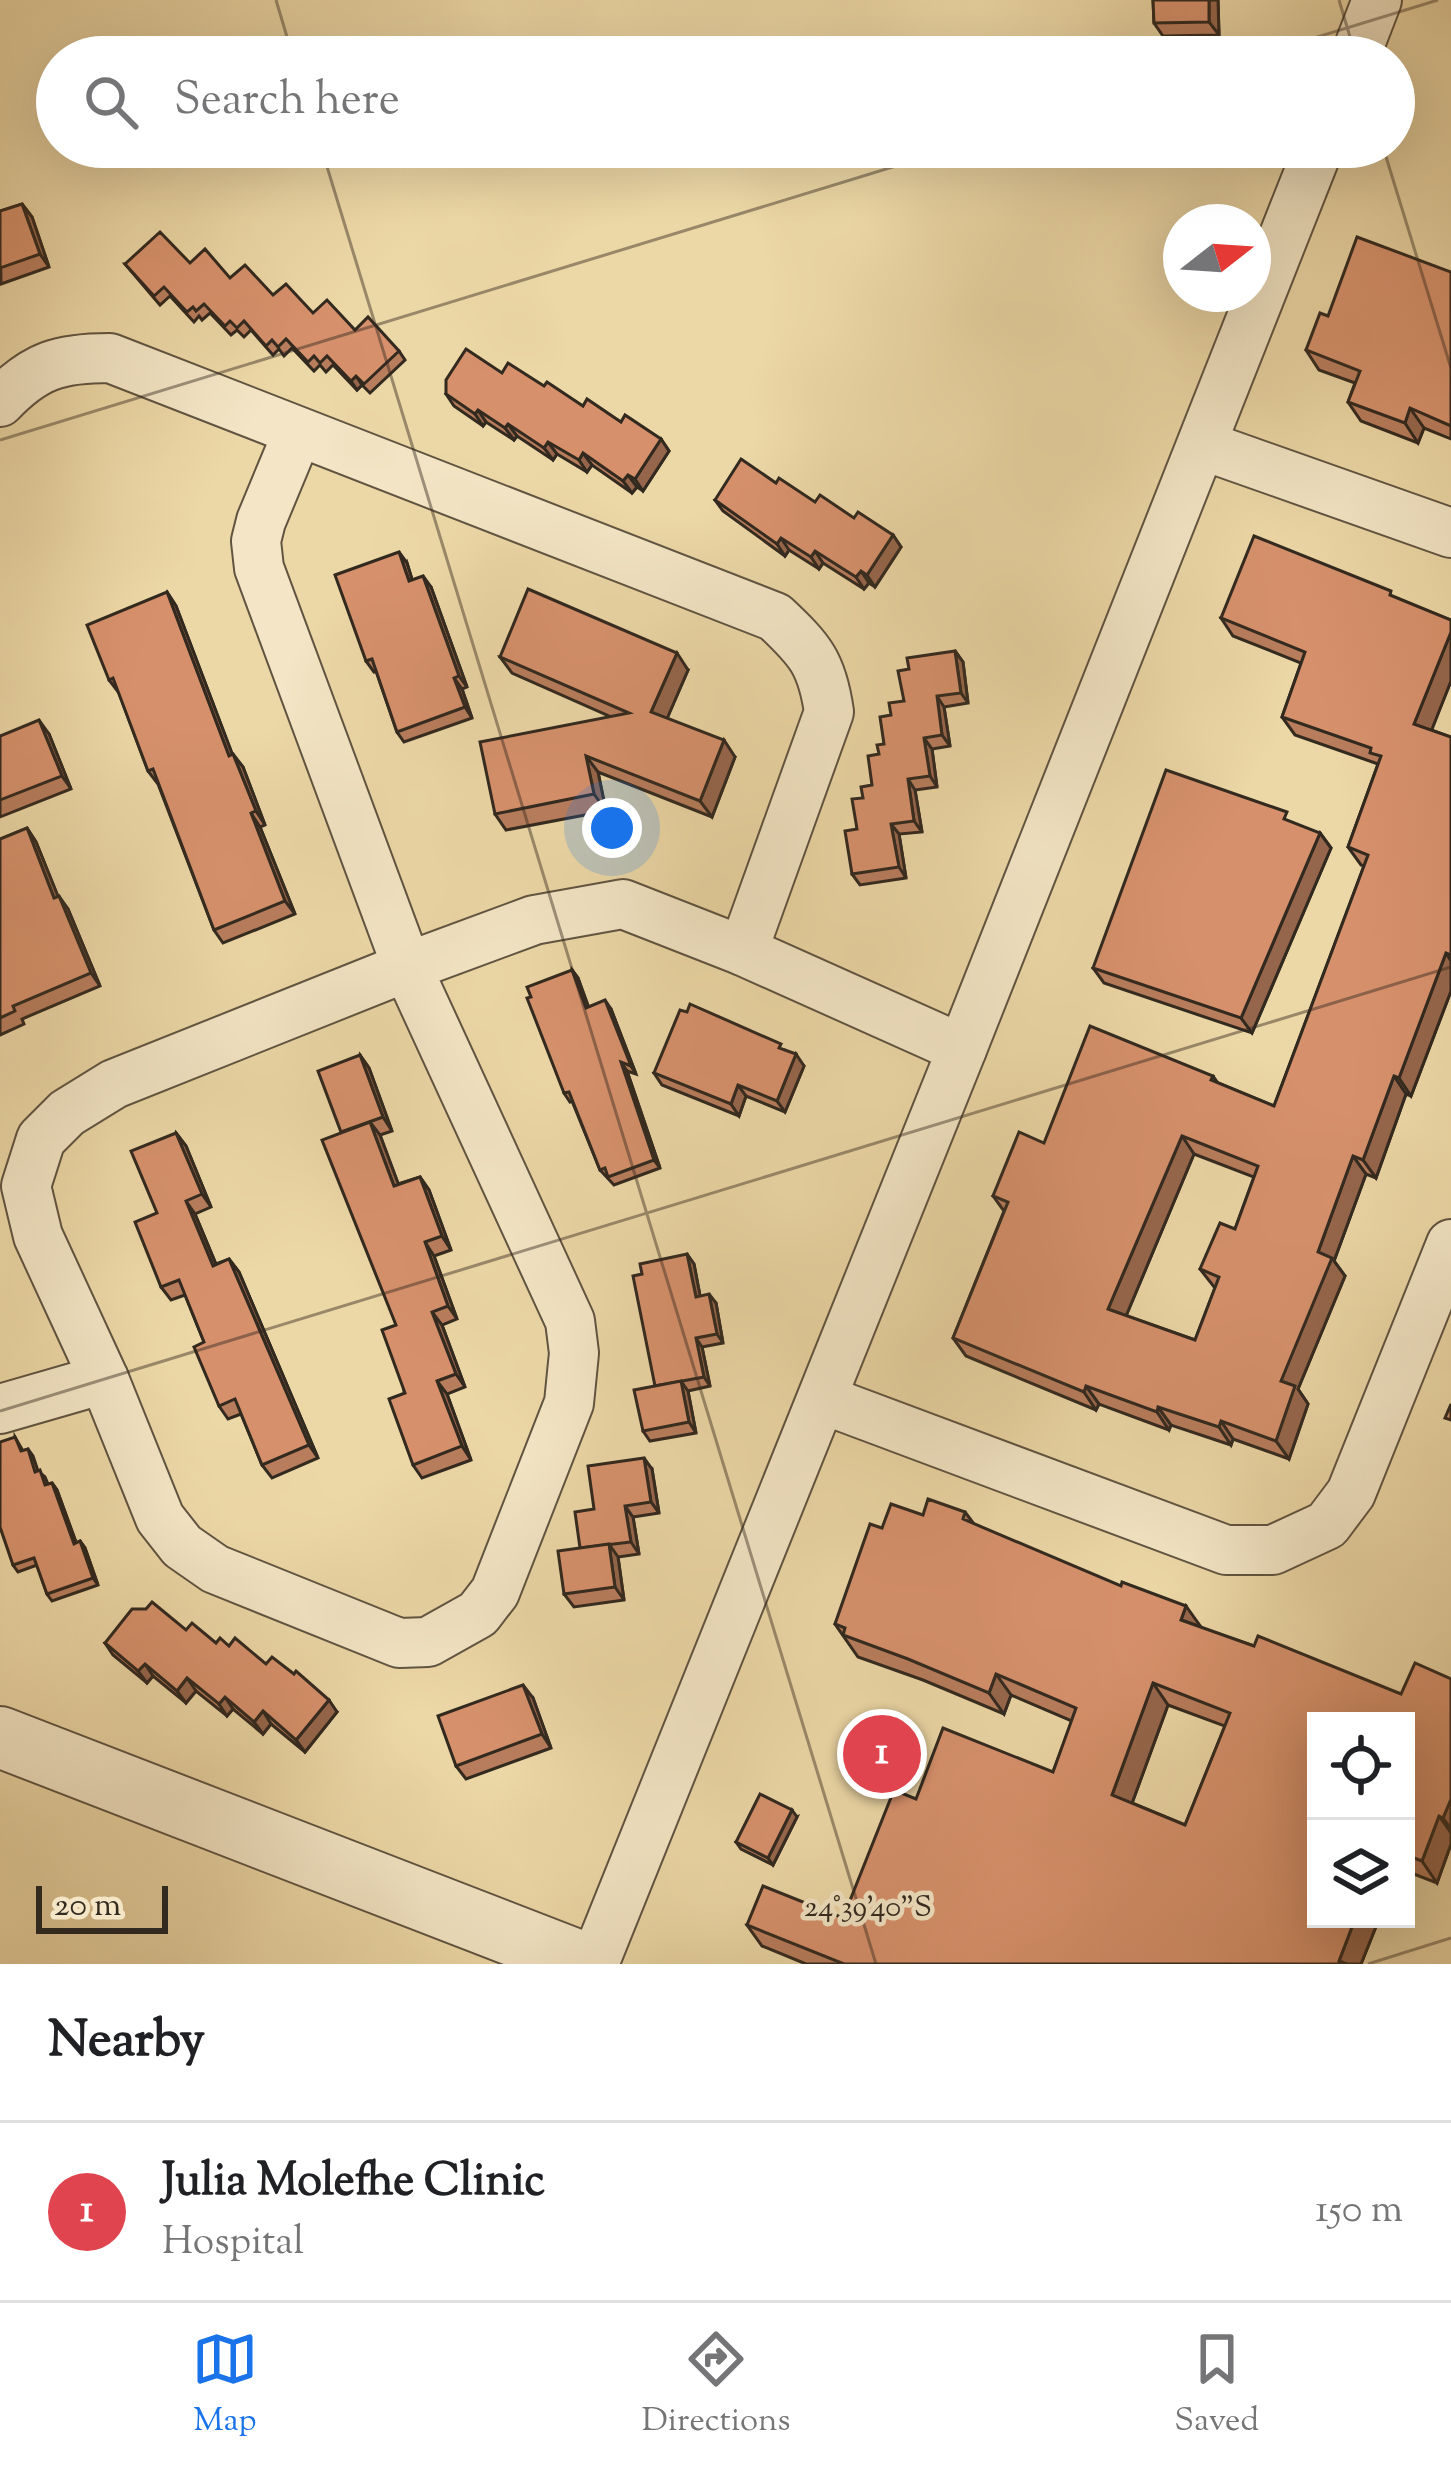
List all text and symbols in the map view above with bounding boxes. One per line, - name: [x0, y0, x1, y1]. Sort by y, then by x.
- search box: [36, 36, 1415, 168]
- icon: search: [78, 69, 144, 135]
- text: Search here: [174, 70, 400, 135]
- north arrow: [1163, 204, 1271, 312]
- your location: [582, 798, 642, 858]
- pin: 1: [843, 1709, 921, 1799]
- map controls: [1307, 1712, 1415, 1928]
- button: locate: [1307, 1712, 1415, 1820]
- button: layers: [1307, 1820, 1415, 1928]
- scale bar: [36, 1880, 168, 1933]
- text: 20 m: [54, 1883, 121, 1931]
- text: 24°39'40"S: [804, 1887, 932, 1930]
- text: Nearby: [48, 2006, 205, 2079]
- text: Julia Molefhe Clinic: [162, 2151, 545, 2216]
- text: 1: [80, 2184, 94, 2240]
- text: 150 m: [1315, 2184, 1403, 2240]
- text: Hospital: [162, 2216, 304, 2272]
- tab: Map: [192, 2326, 258, 2446]
- tab: Directions: [642, 2326, 791, 2446]
- tab: Saved: [1174, 2326, 1259, 2446]

